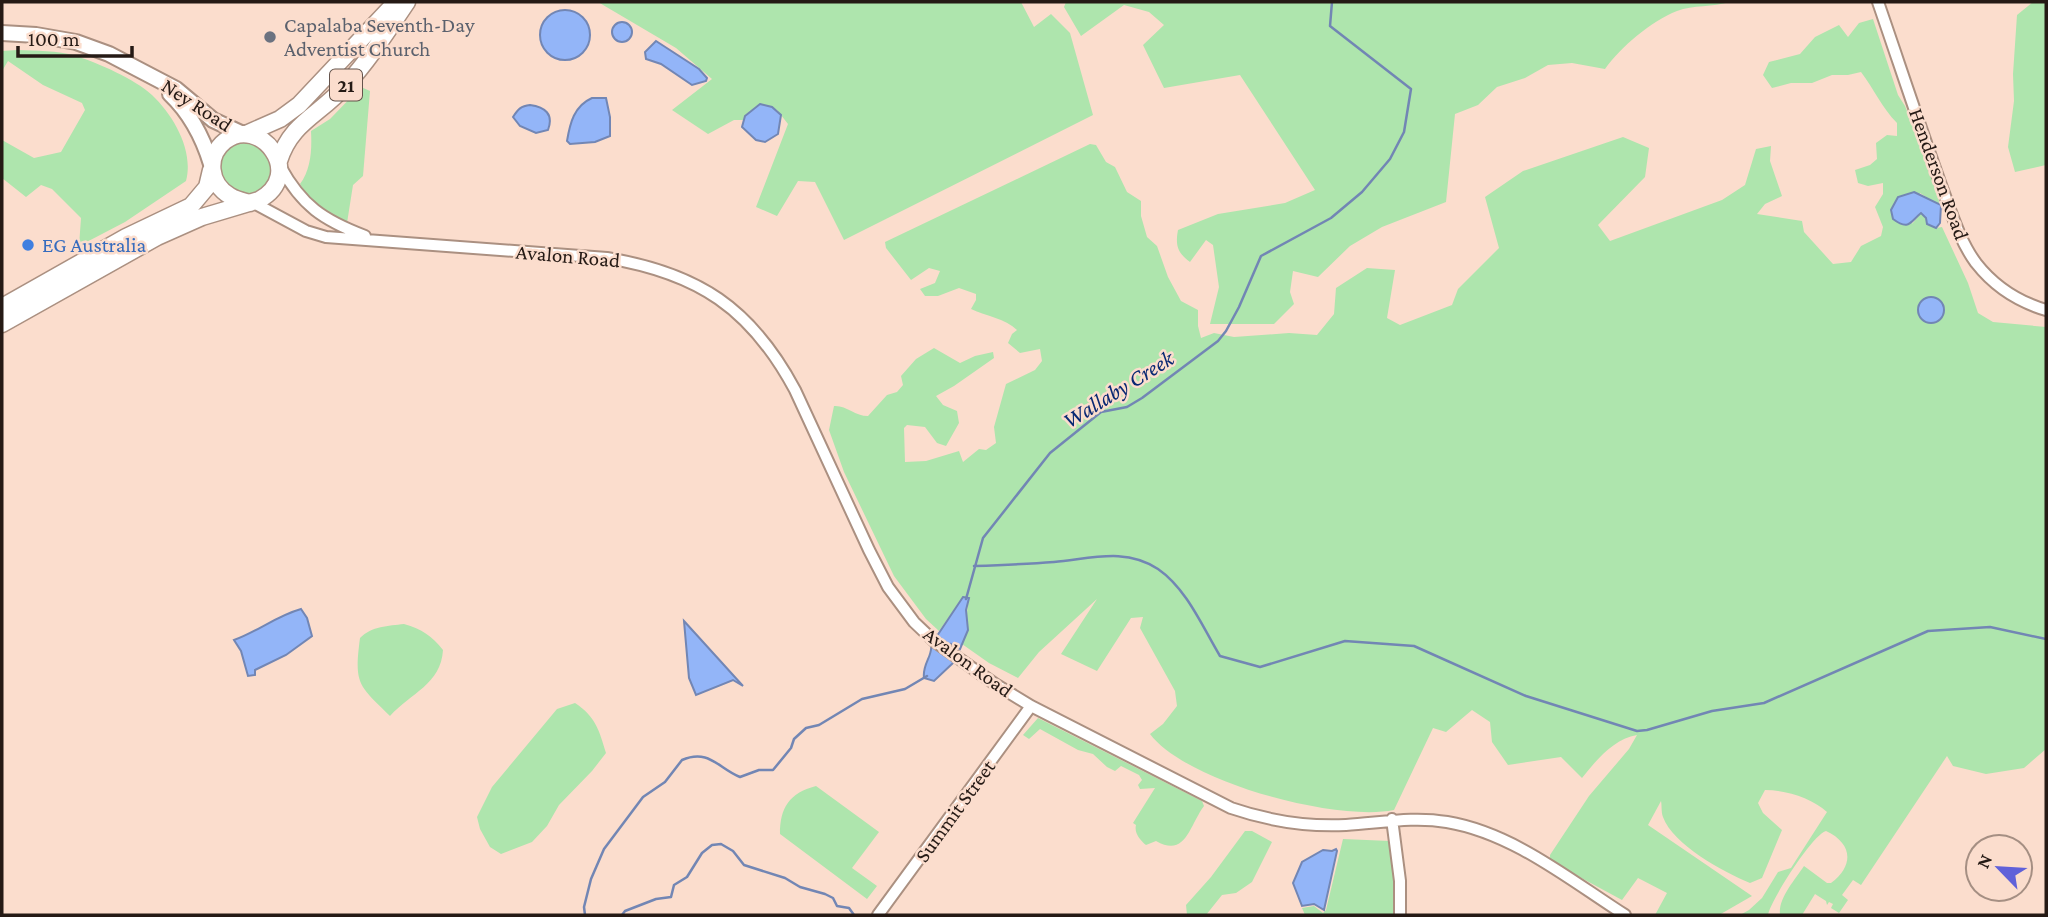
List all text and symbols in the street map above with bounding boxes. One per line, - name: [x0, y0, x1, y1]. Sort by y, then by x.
- place label: Capalaba Seventh-Day Adventist Church: [284, 13, 475, 61]
- scale bar: [18, 14, 131, 58]
- text: 100 m: [28, 27, 80, 51]
- marker: Capalaba Seventh-Day Adventist Church: [262, 29, 278, 45]
- road number: 21: [330, 69, 362, 100]
- street label: Ney Road: [157, 73, 237, 137]
- street label: Henderson Road: [1904, 105, 1974, 243]
- place label: EG Australia: [42, 233, 146, 257]
- marker: EG Australia: [20, 237, 36, 253]
- street label: Avalon Road: [515, 239, 621, 273]
- water label: Wallaby Creek: [1058, 344, 1179, 433]
- street label: Avalon Road: [919, 622, 1017, 702]
- street label: Summit Street: [910, 754, 1001, 867]
- north arrow: [1964, 833, 2034, 903]
- text: N: [1972, 851, 1996, 871]

